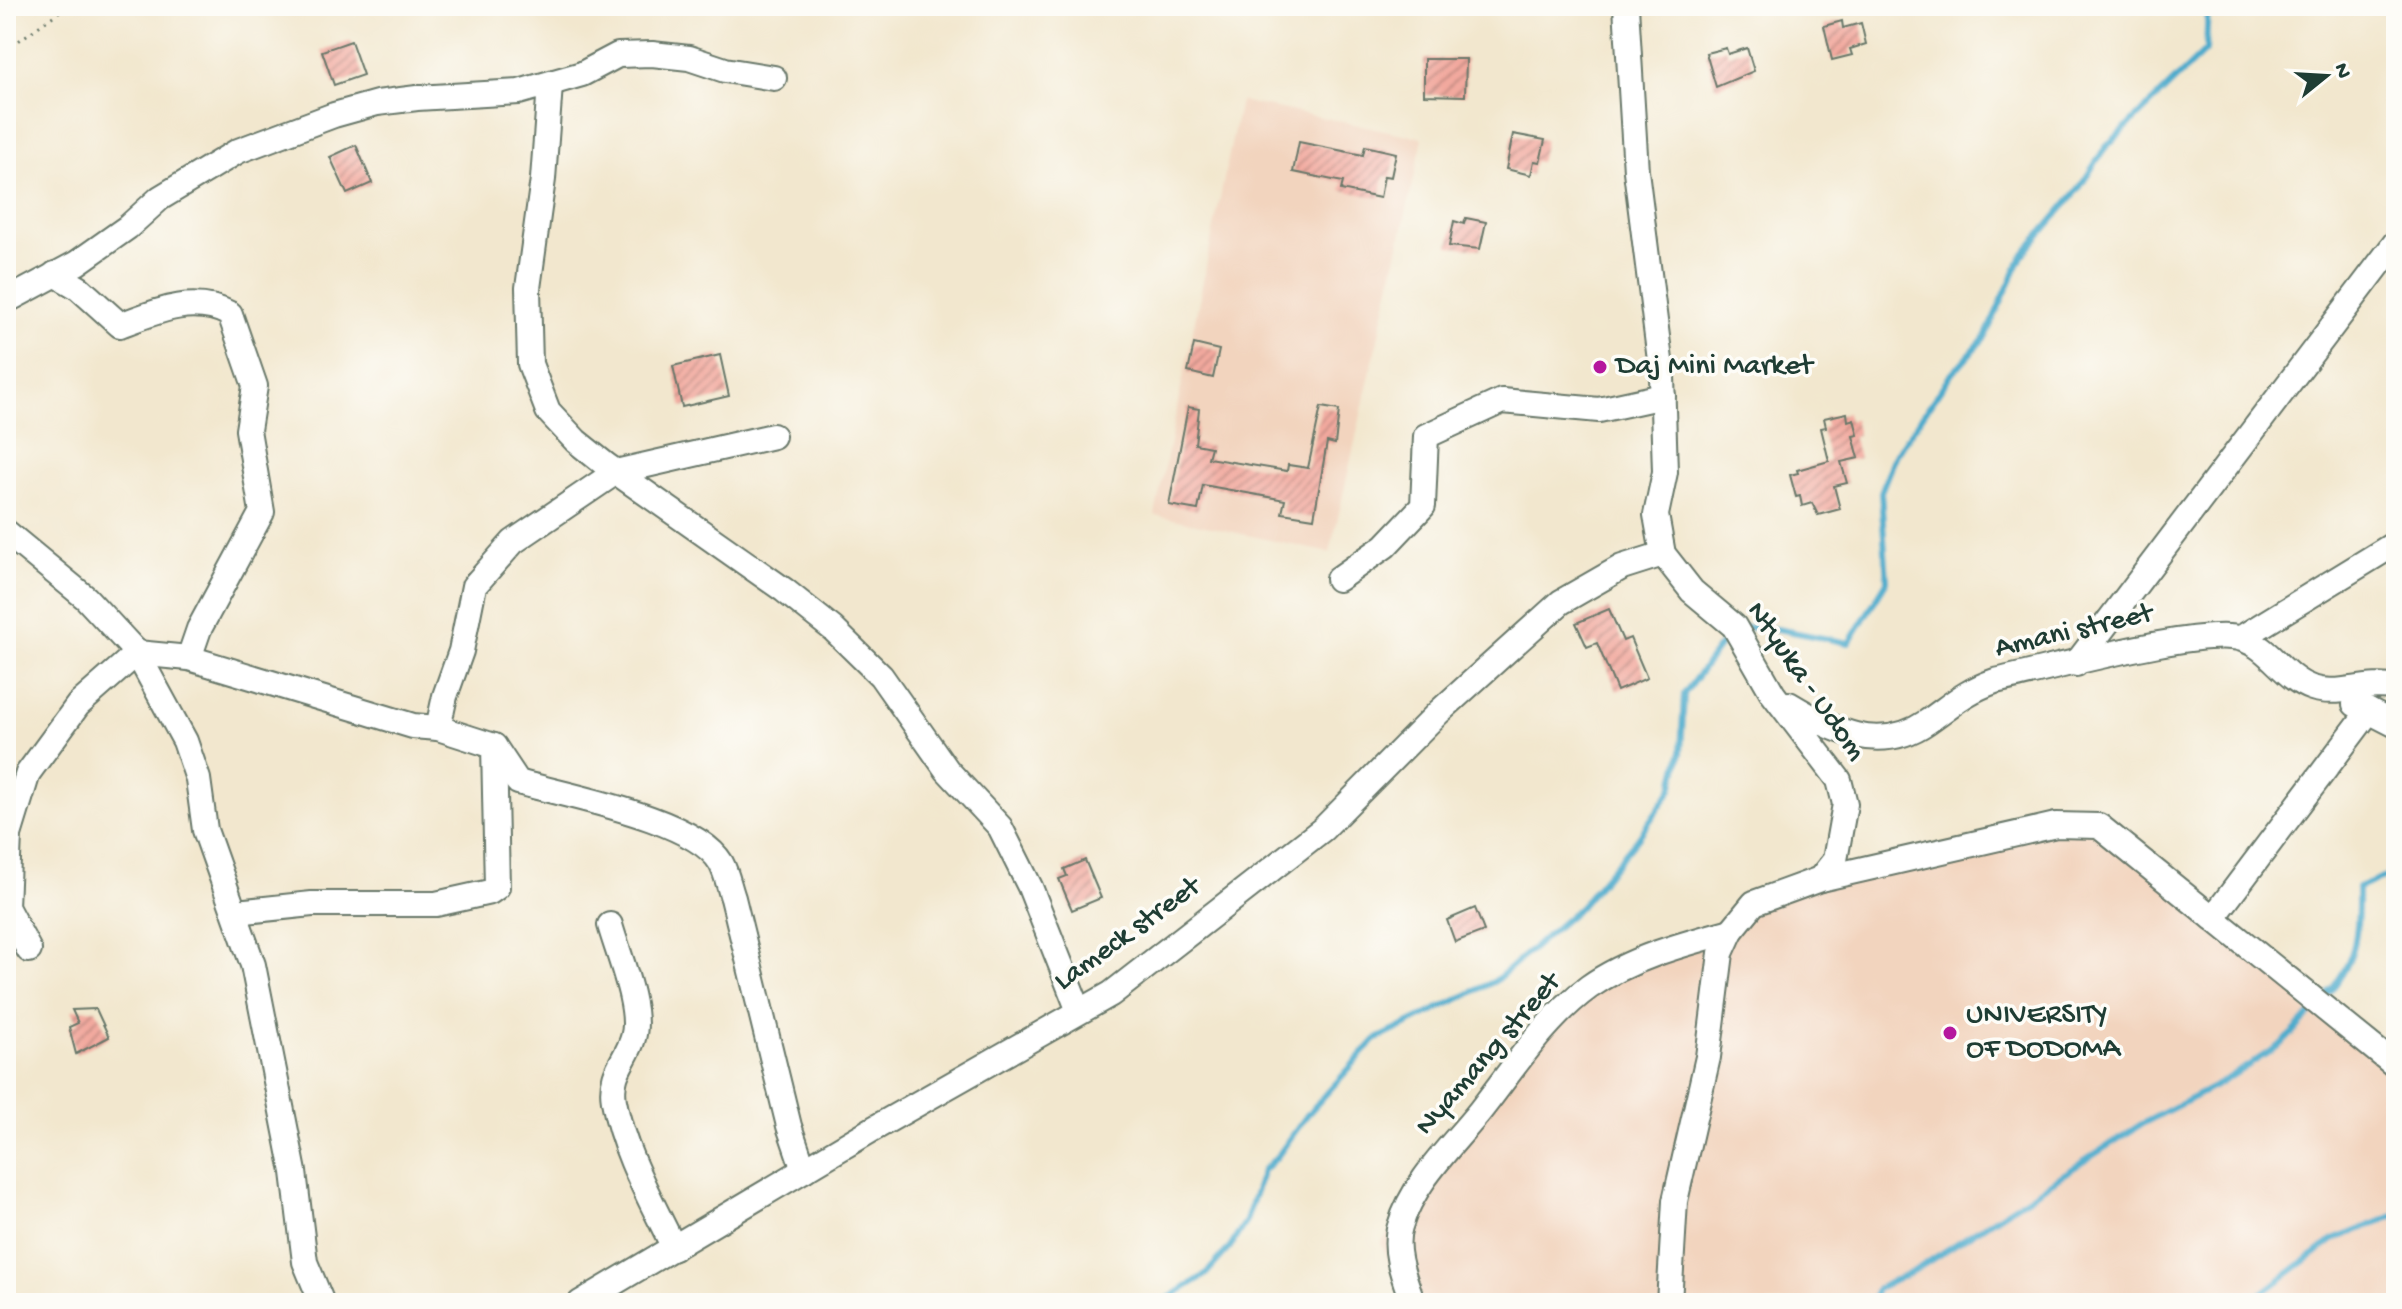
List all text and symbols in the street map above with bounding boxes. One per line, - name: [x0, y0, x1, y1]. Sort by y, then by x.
- north arrow: [2286, 36, 2366, 116]
- text: N: [2327, 60, 2356, 82]
- place label: Daj Mini Market: [1614, 350, 1815, 385]
- marker: Daj Mini Market: [1591, 358, 1609, 376]
- street label: Ntyuka - Udom: [1737, 596, 1873, 768]
- street label: Amani street: [1992, 596, 2159, 667]
- street label: Lameck street: [1048, 869, 1210, 1000]
- street label: Nyamang street: [1409, 964, 1571, 1144]
- place label: UNIVERSITY OF DODOMA: [1966, 999, 2122, 1068]
- marker: UNIVERSITY OF DODOMA: [1941, 1024, 1959, 1042]

